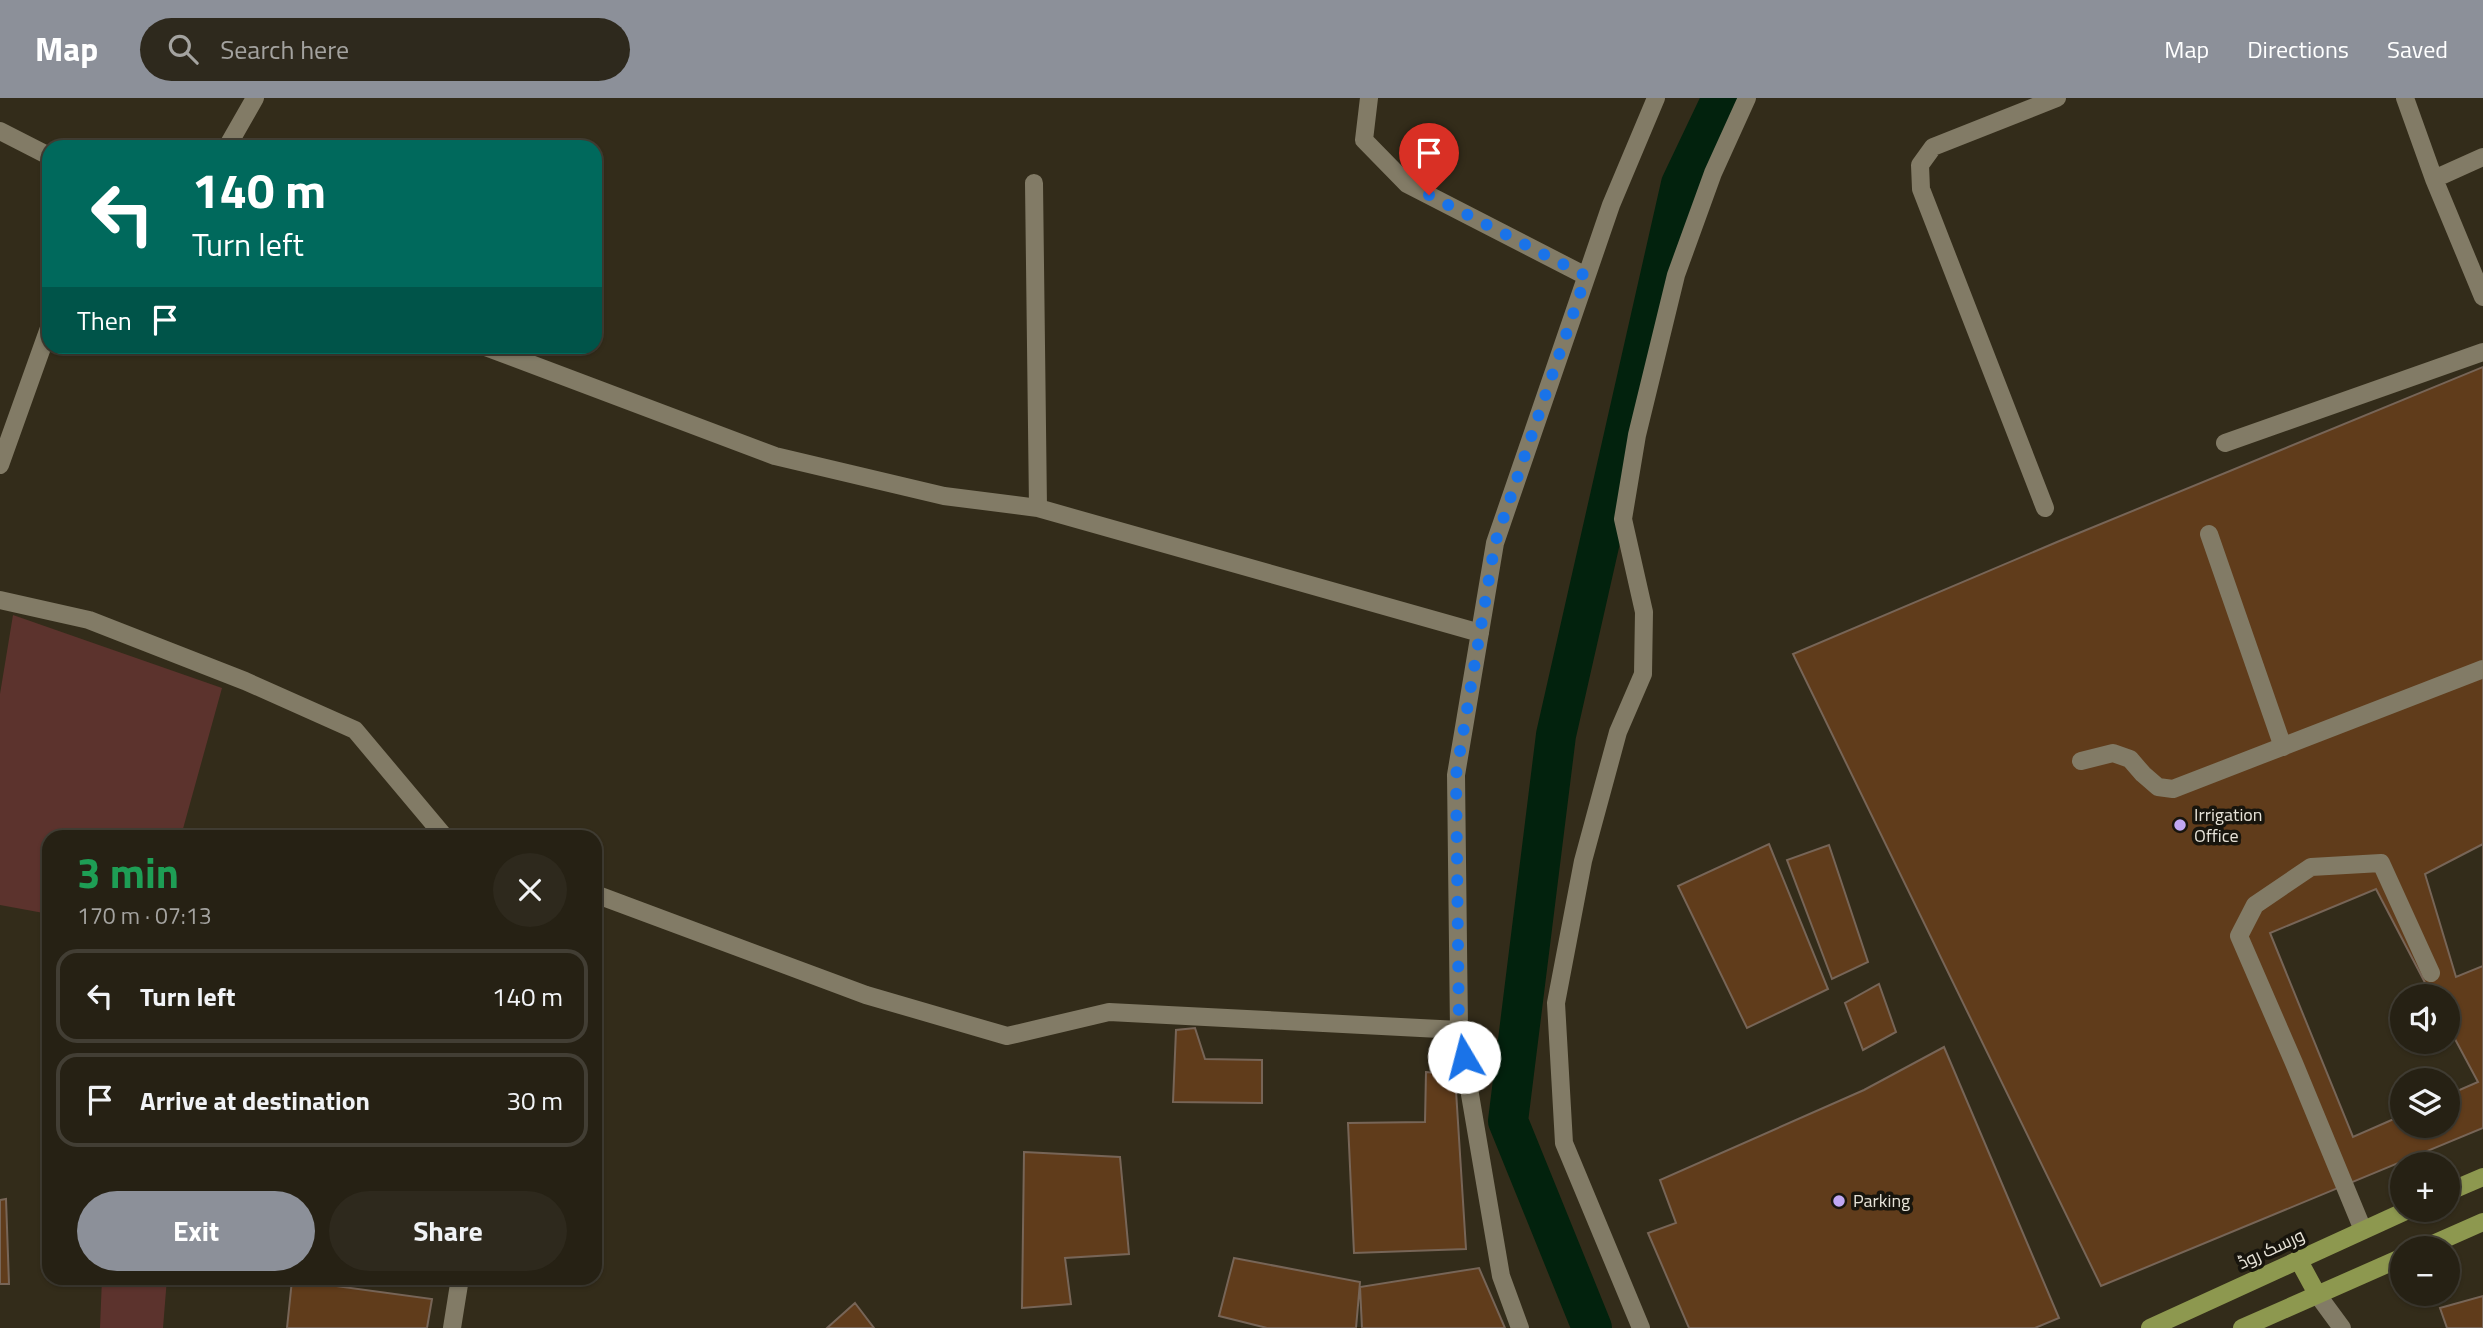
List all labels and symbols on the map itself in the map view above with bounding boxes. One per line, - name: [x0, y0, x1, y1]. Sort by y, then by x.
- pin: [1399, 123, 1459, 195]
- place label: Irrigation Office: [2194, 801, 2263, 849]
- marker: Irrigation Office: [2172, 817, 2188, 833]
- position arrow: [1427, 1020, 1501, 1094]
- place label: Parking: [1853, 1187, 1910, 1214]
- marker: Parking: [1831, 1193, 1847, 1209]
- street label: ورسک روڈ: [2233, 1221, 2309, 1276]

